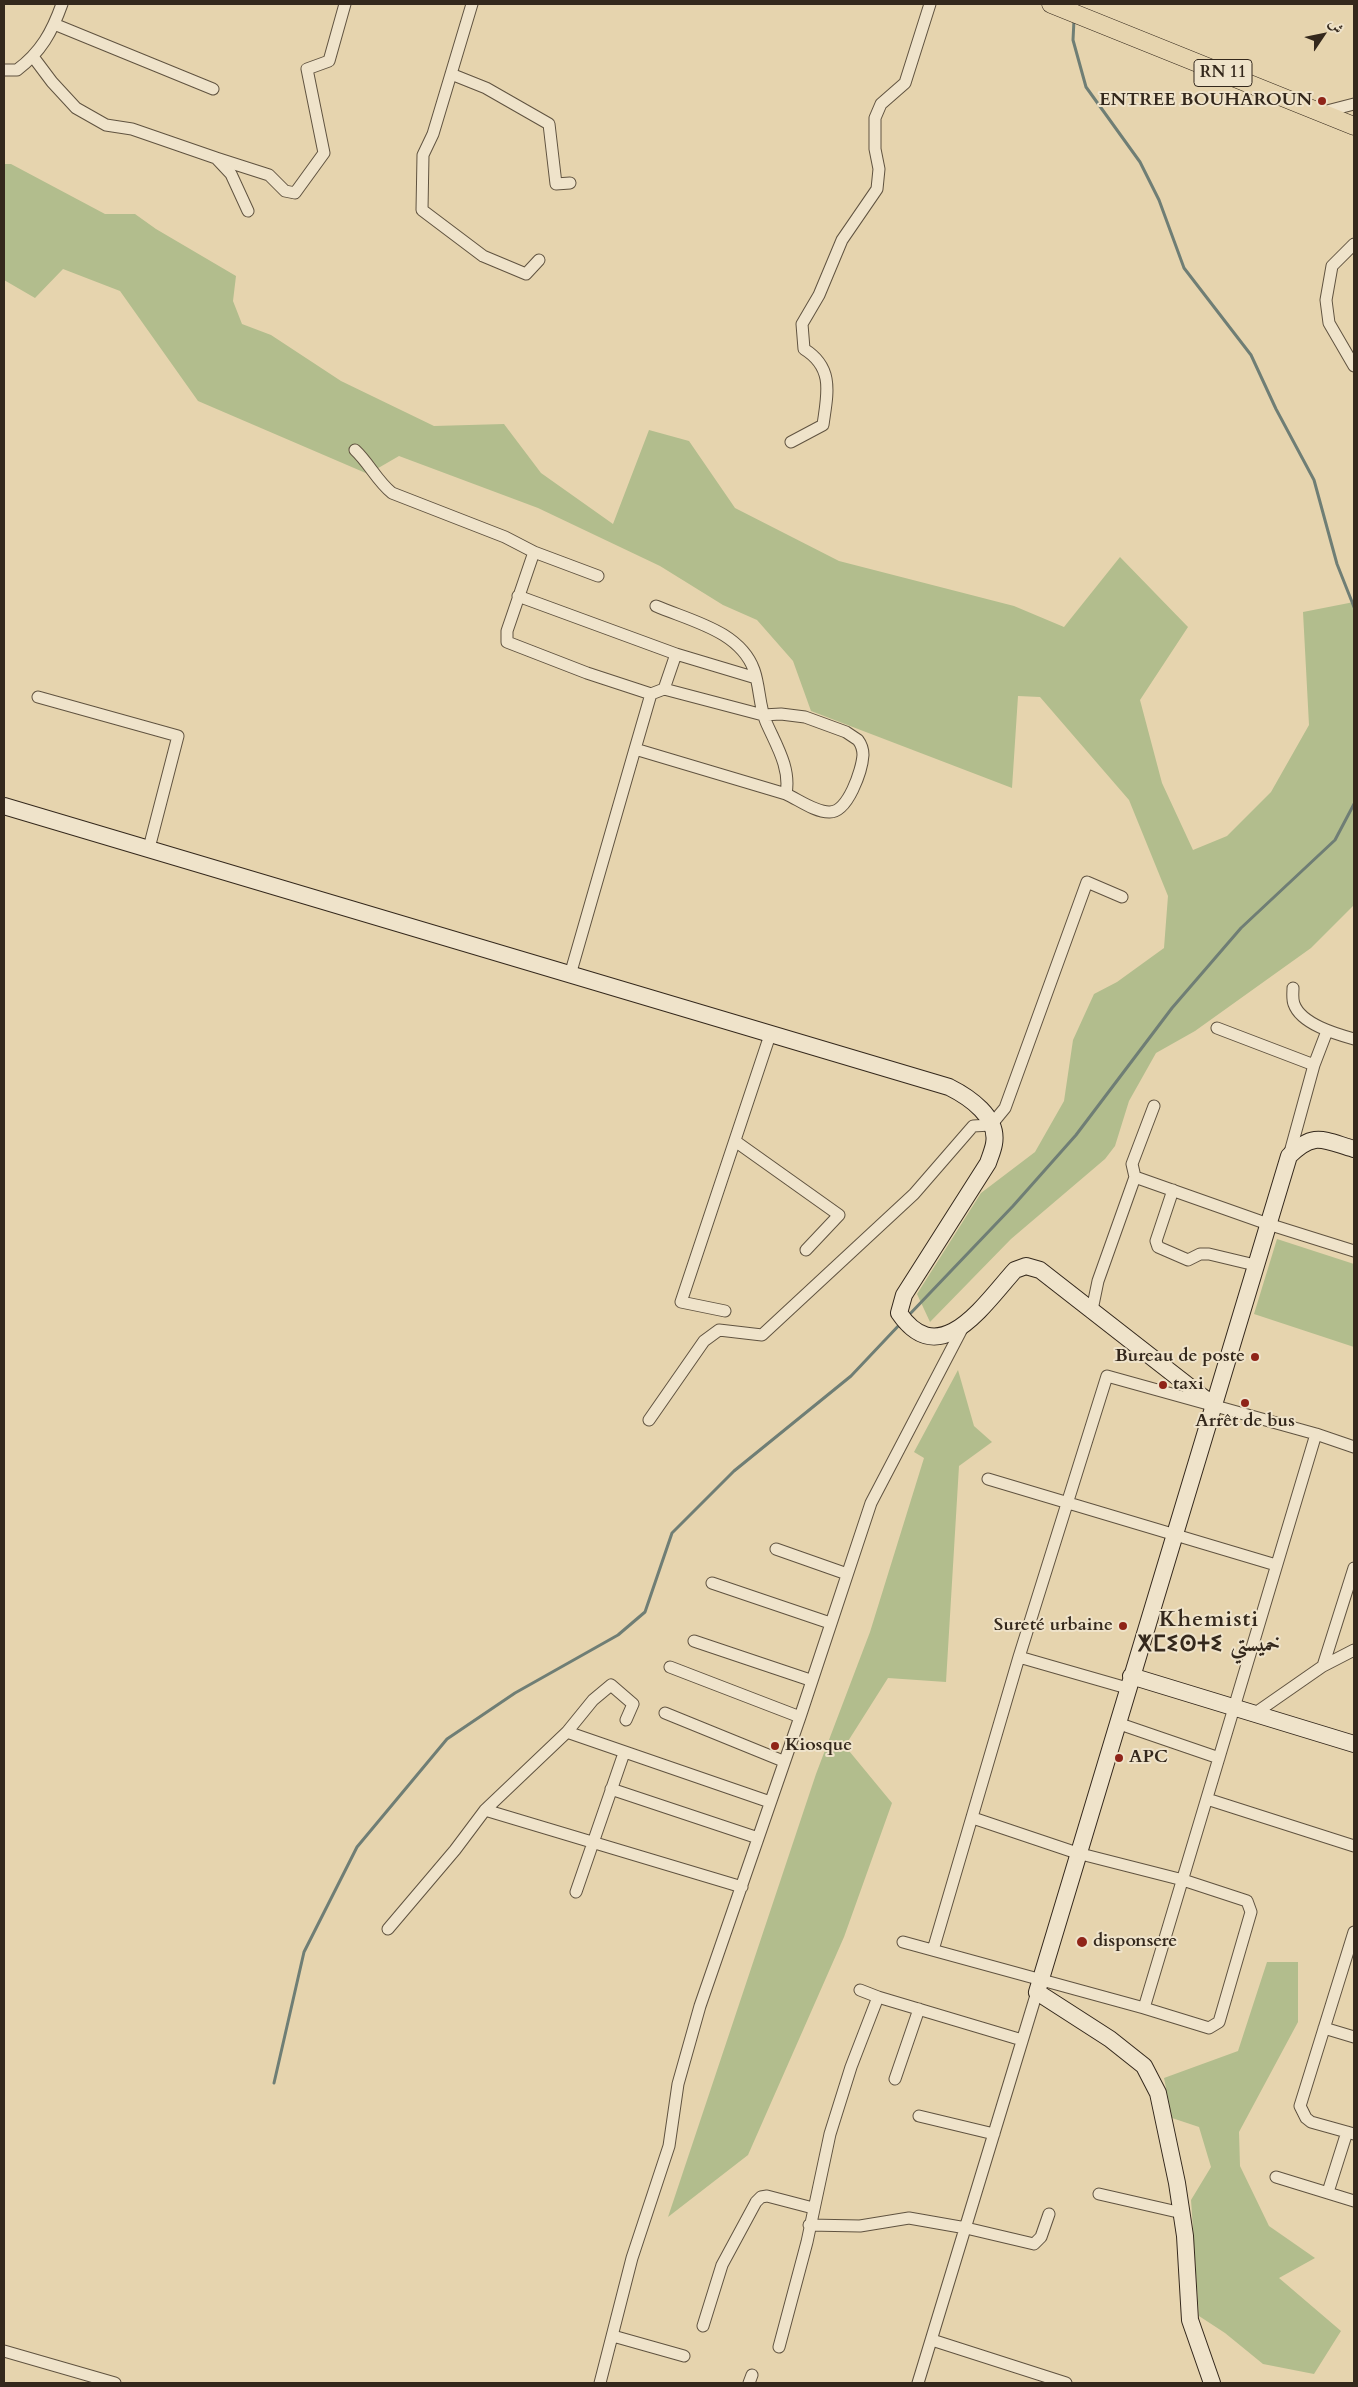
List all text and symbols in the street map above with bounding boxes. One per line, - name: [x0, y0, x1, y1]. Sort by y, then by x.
- north arrow: [1298, 10, 1348, 60]
- text: ش: [1324, 15, 1348, 37]
- road number: RN 11: [1194, 59, 1252, 86]
- place label: ENTREE BOUHAROUN: [1099, 90, 1312, 112]
- marker: ENTREE BOUHAROUN: [1316, 95, 1328, 107]
- place label: Bureau de poste: [1115, 1346, 1245, 1368]
- marker: Bureau de poste: [1249, 1351, 1261, 1363]
- place label: taxi: [1173, 1374, 1204, 1396]
- marker: taxi: [1157, 1379, 1169, 1391]
- marker: Arrêt de bus: [1239, 1397, 1251, 1409]
- place label: Arrêt de bus: [1195, 1411, 1295, 1433]
- district label: Khemisti ⵅⵎⵉⵙⵜⵉ خميستي: [1141, 1608, 1277, 1660]
- place label: Sureté urbaine: [994, 1615, 1113, 1637]
- marker: Sureté urbaine: [1117, 1620, 1129, 1632]
- place label: Kiosque: [785, 1735, 852, 1757]
- marker: Kiosque: [769, 1740, 781, 1752]
- place label: APC: [1129, 1747, 1168, 1769]
- marker: APC: [1113, 1752, 1125, 1764]
- place label: disponsere: [1093, 1931, 1177, 1953]
- marker: disponsere: [1075, 1935, 1089, 1949]

